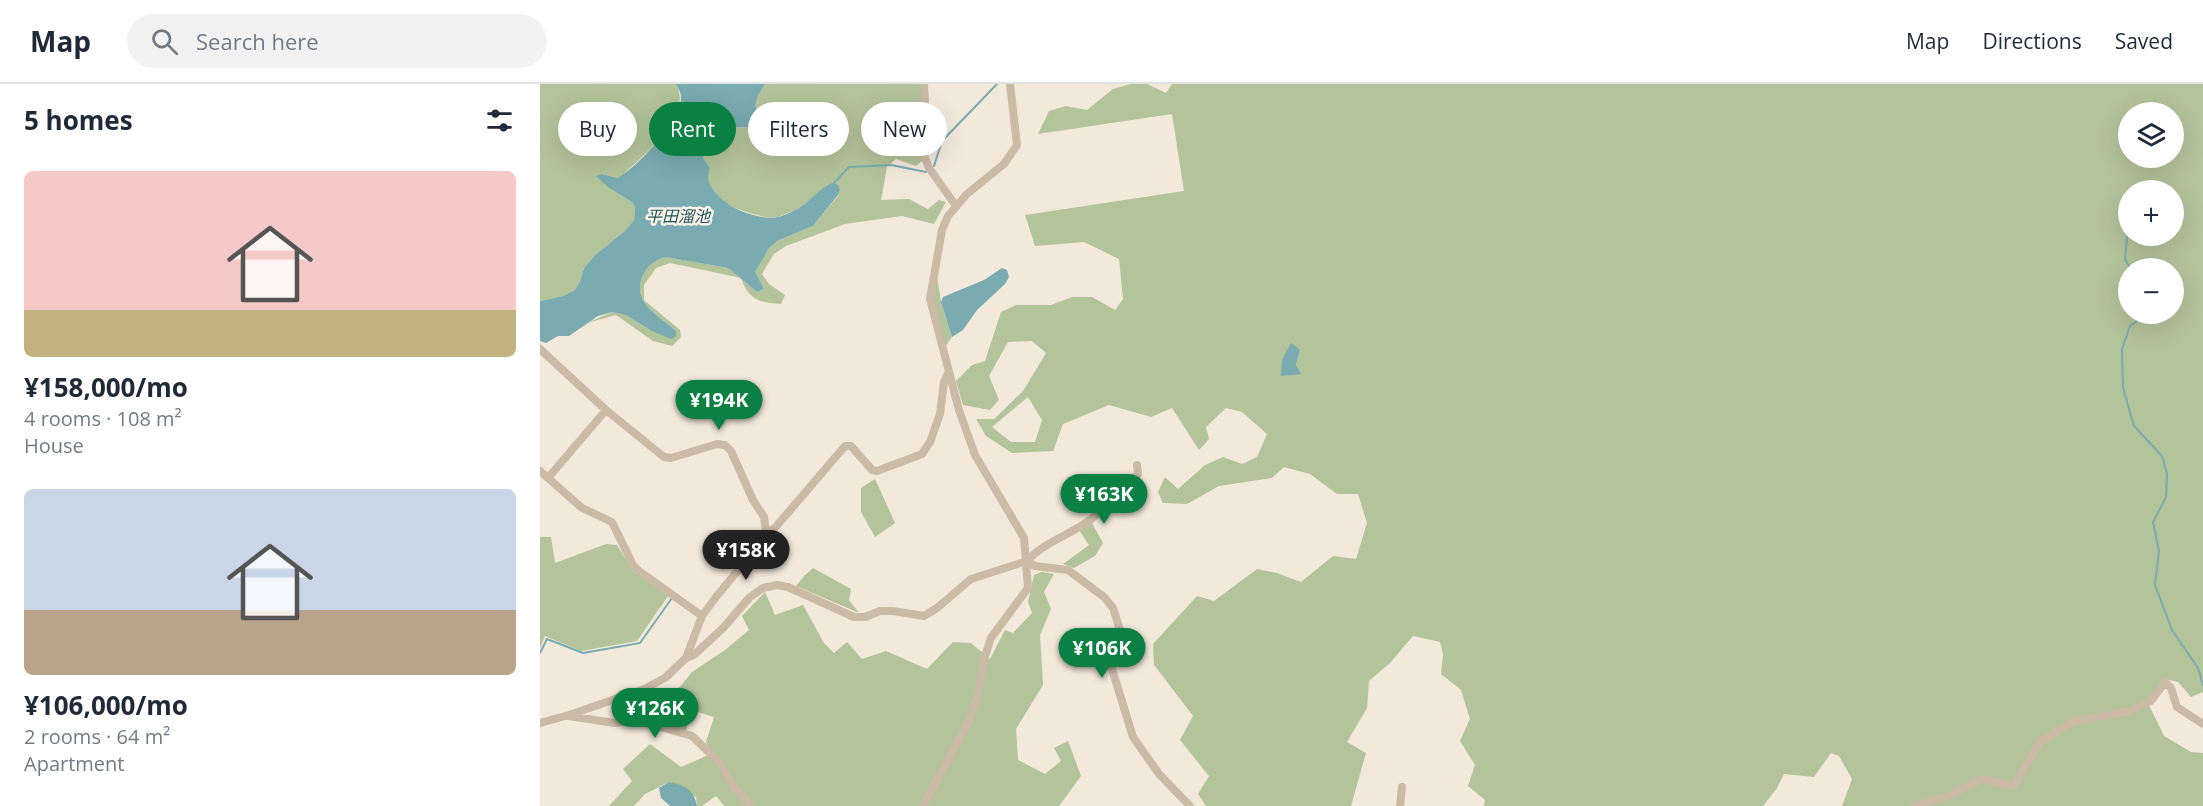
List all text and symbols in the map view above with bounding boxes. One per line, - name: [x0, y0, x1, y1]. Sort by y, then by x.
- search box: [127, 14, 547, 68]
- text: Map: [30, 22, 91, 60]
- icon: search: [148, 25, 181, 58]
- text: Search here: [196, 26, 319, 56]
- text: Map: [1906, 27, 1949, 55]
- text: Directions: [1982, 27, 2082, 55]
- text: Saved: [2115, 27, 2173, 55]
- text: 5 homes: [24, 102, 133, 138]
- chip: Buy: [558, 102, 637, 156]
- chip: Rent: [649, 102, 736, 156]
- chip: Filters: [748, 102, 849, 156]
- chip: New: [861, 102, 947, 156]
- map controls: [2118, 102, 2184, 324]
- button: layers: [2118, 102, 2184, 168]
- icon: filters: [483, 104, 516, 137]
- button: +: [2118, 180, 2184, 246]
- water label: 平田溜池: [646, 205, 712, 227]
- icon: home: [216, 210, 324, 318]
- button: −: [2118, 258, 2184, 324]
- text: ¥158,000/mo: [24, 369, 188, 405]
- pin: ¥194K: [677, 380, 761, 431]
- text: ¥194K: [689, 386, 749, 413]
- text: 4 rooms · 108 m²: [24, 405, 182, 432]
- text: House: [24, 432, 84, 459]
- pin: ¥163K: [1062, 474, 1146, 525]
- text: ¥163K: [1074, 480, 1134, 507]
- icon: home: [216, 528, 324, 636]
- pin: ¥158K: [704, 530, 788, 581]
- text: ¥158K: [716, 536, 776, 563]
- pin: ¥106K: [1060, 628, 1144, 679]
- text: ¥106K: [1072, 634, 1132, 661]
- text: ¥106,000/mo: [24, 687, 188, 723]
- pin: ¥126K: [613, 688, 697, 739]
- text: ¥126K: [625, 694, 685, 721]
- text: 2 rooms · 64 m²: [24, 723, 170, 750]
- text: Apartment: [24, 750, 124, 777]

